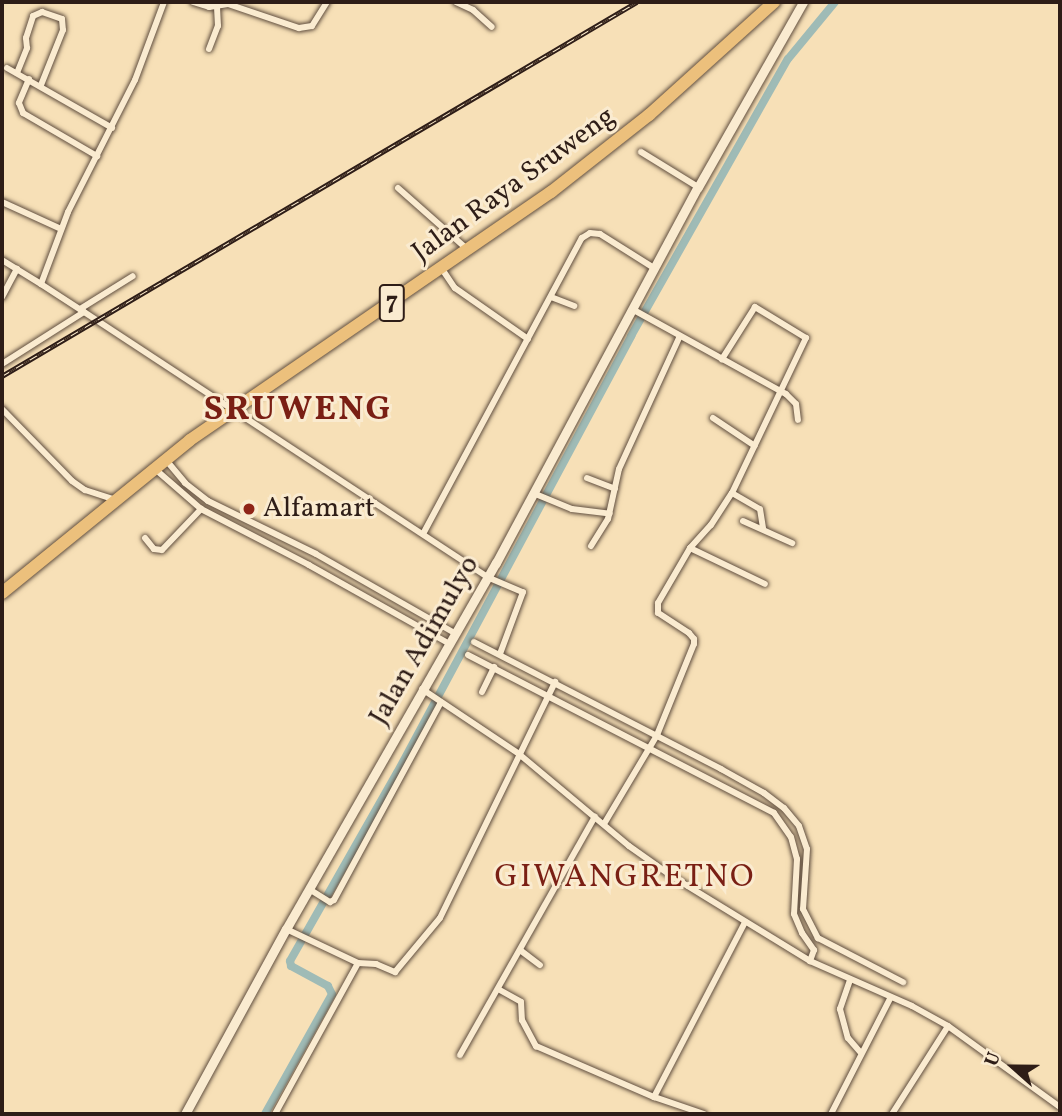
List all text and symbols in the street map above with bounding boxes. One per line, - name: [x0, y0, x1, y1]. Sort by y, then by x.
- street label: Jalan Raya Sruweng: [406, 100, 622, 270]
- road number: 7: [378, 280, 406, 326]
- district label: SRUWENG: [204, 389, 392, 431]
- place label: Alfamart: [263, 492, 375, 526]
- marker: Alfamart: [241, 501, 257, 517]
- street label: Jalan Adimulyo: [363, 550, 487, 732]
- district label: GIWANGRETNO: [496, 859, 754, 897]
- north arrow: [978, 1032, 1048, 1102]
- text: U: [979, 1049, 1008, 1070]

